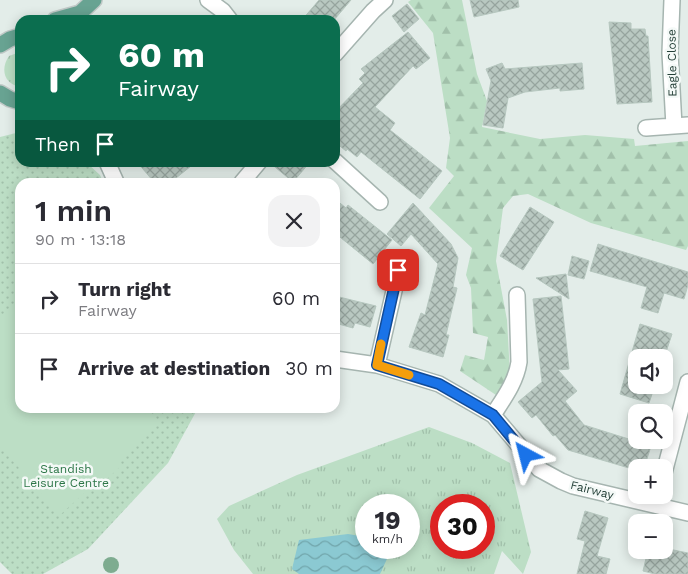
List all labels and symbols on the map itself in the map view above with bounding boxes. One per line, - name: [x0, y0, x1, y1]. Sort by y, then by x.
- street label: Eagle Close: [664, 29, 680, 97]
- pin: [377, 249, 419, 291]
- position arrow: [499, 428, 551, 480]
- park label: Standish Leisure Centre: [23, 462, 109, 490]
- street label: Fairway: [569, 478, 616, 502]
- speed limit sign: 30: [430, 494, 495, 559]

